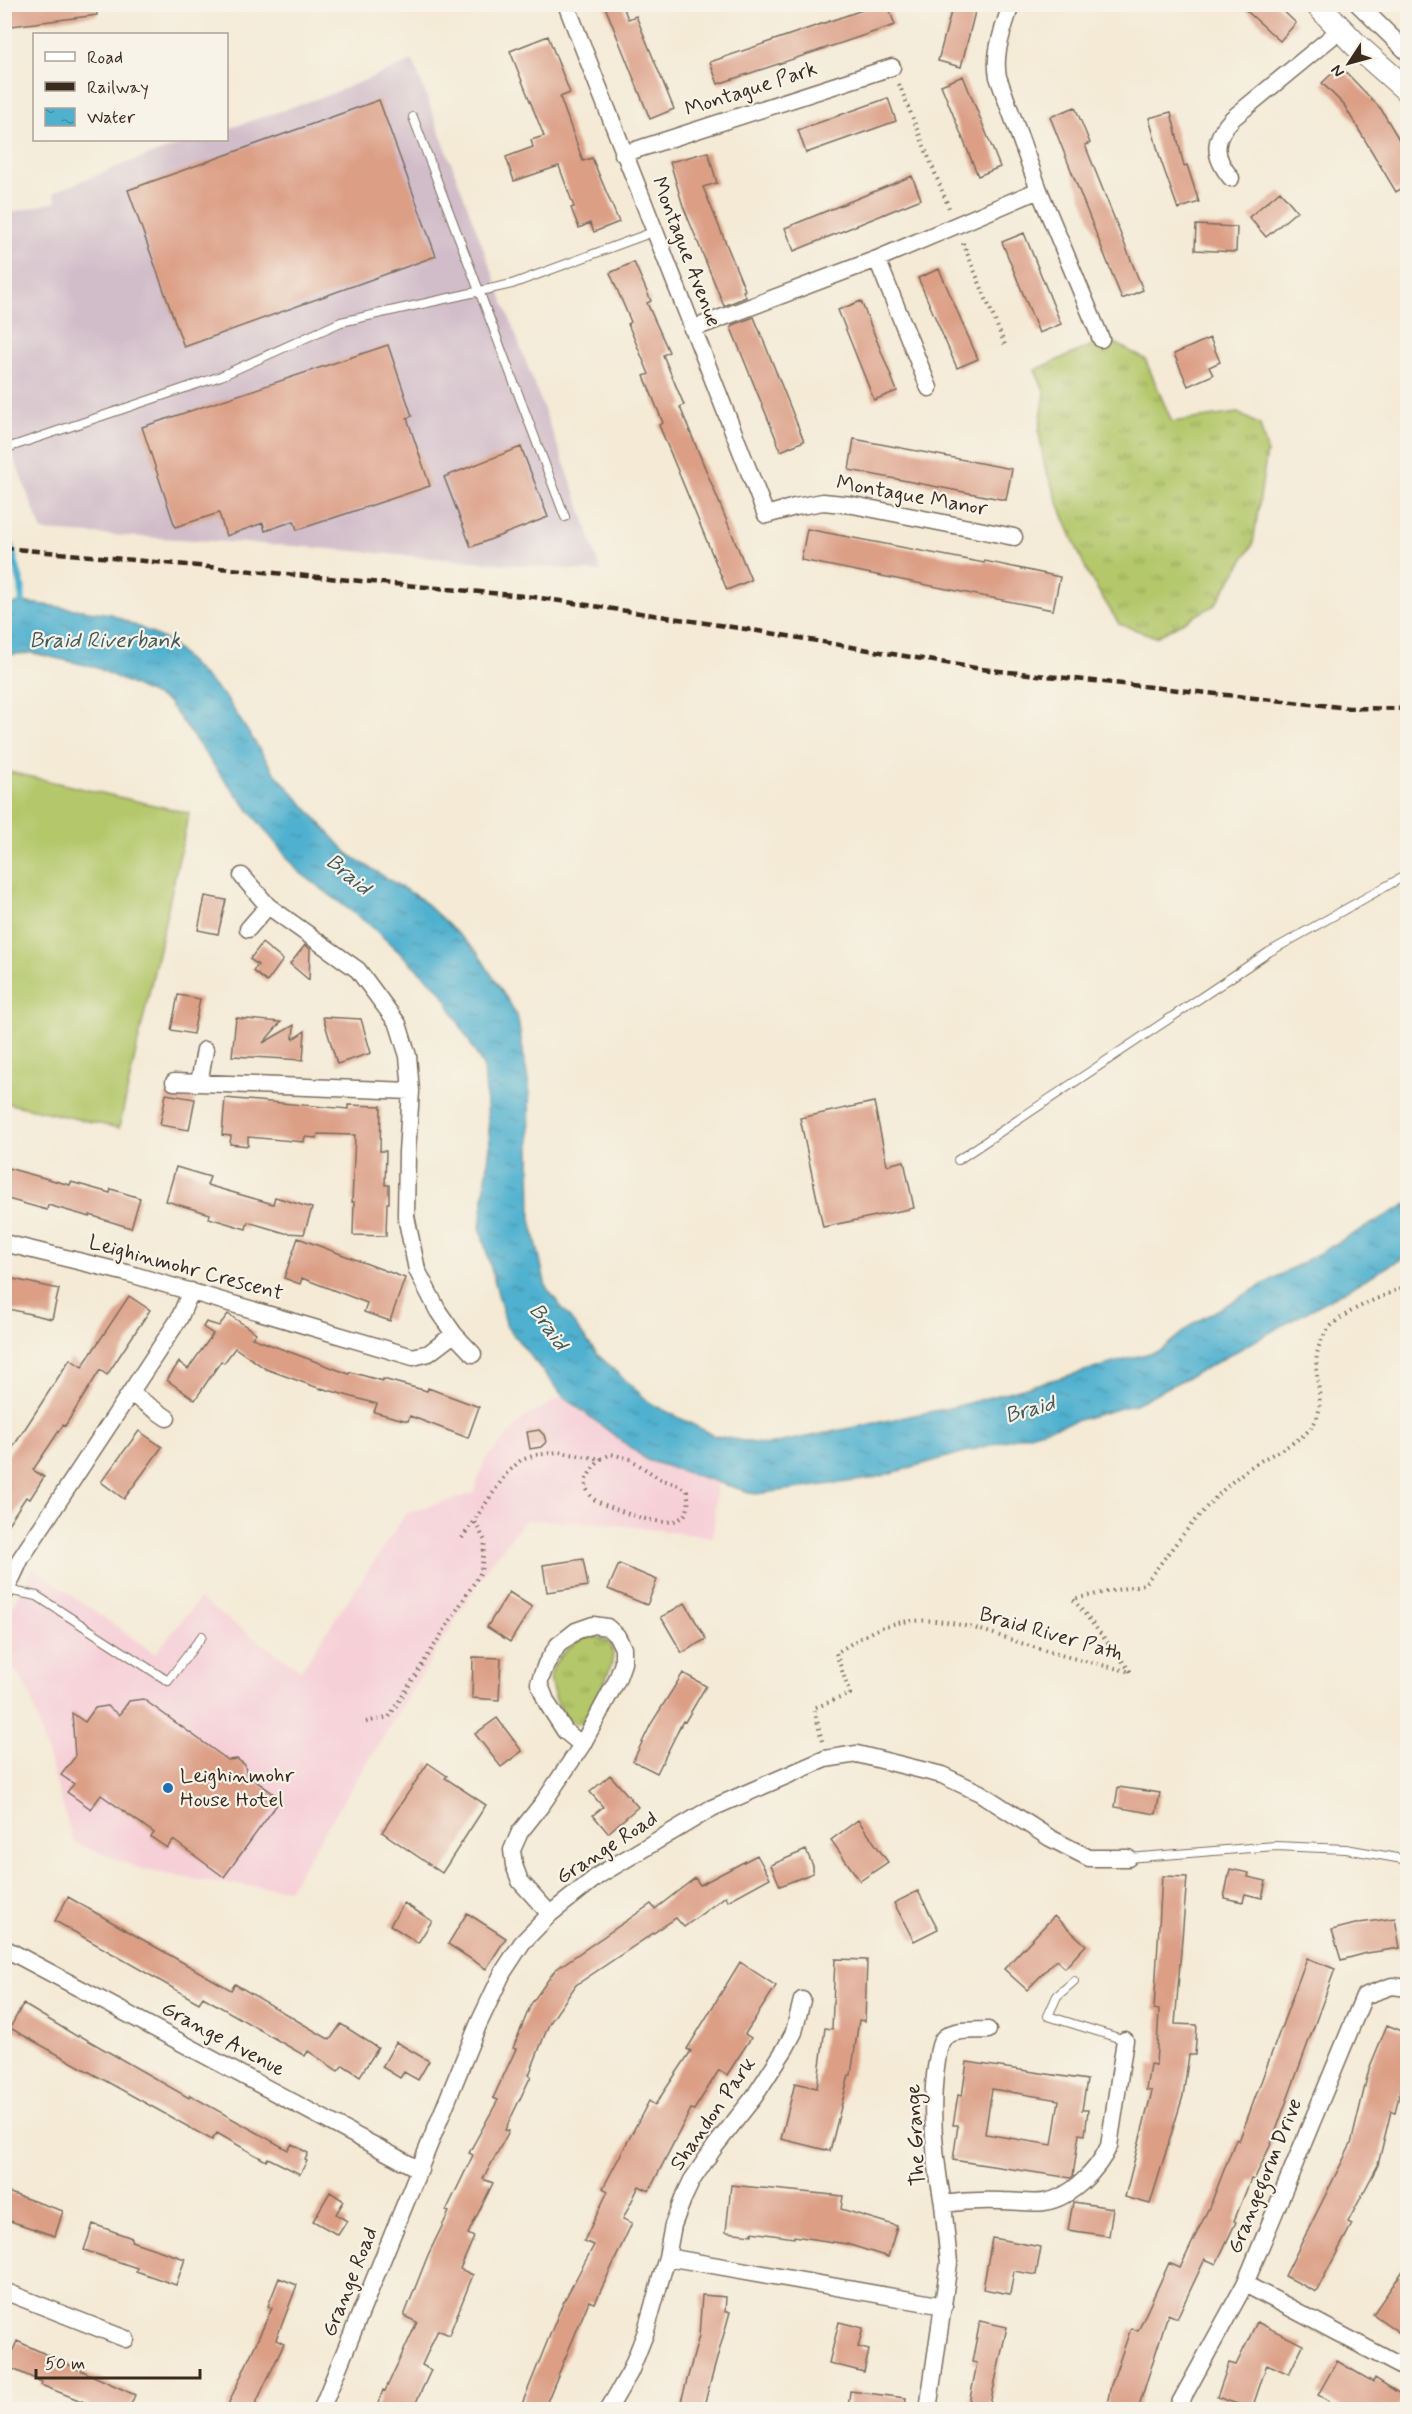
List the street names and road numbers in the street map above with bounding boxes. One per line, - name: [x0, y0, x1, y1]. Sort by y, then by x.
- street label: Montague Park: [681, 54, 821, 124]
- street label: Montague Avenue: [645, 173, 727, 331]
- street label: Montague Manor: [834, 469, 990, 523]
- street label: Leighinmohr Crescent: [86, 1229, 286, 1307]
- street label: Braid River Path: [976, 1600, 1126, 1668]
- street label: Grange Road: [551, 1805, 663, 1891]
- street label: Grange Avenue: [156, 1995, 290, 2083]
- street label: Shandon Park: [664, 2052, 763, 2176]
- street label: The Grange: [899, 2083, 934, 2187]
- street label: Grangegorm Drive: [1221, 2094, 1311, 2259]
- street label: Grange Road: [315, 2223, 385, 2341]

